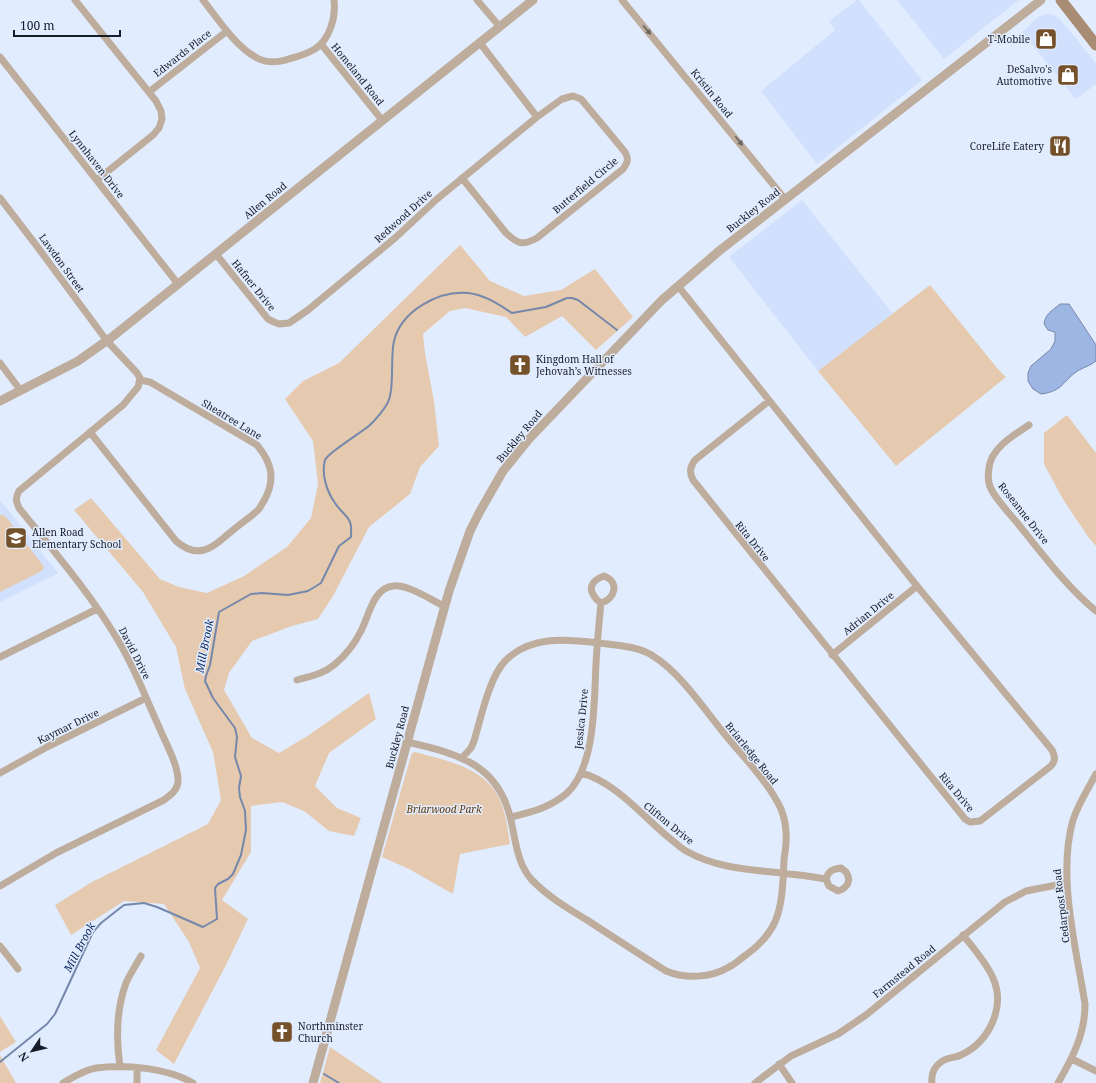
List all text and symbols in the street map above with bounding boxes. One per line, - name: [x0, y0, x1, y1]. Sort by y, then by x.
- scale bar: [14, 12, 120, 38]
- text: 100 m: [20, 17, 55, 34]
- one-way arrow: [643, 25, 652, 35]
- street label: Edwards Place: [150, 26, 214, 80]
- shop icon: T-Mobile: [1033, 26, 1059, 52]
- place label: T-Mobile: [988, 32, 1030, 46]
- street label: Homeland Road: [328, 40, 388, 108]
- place label: DeSalvo's Automotive: [996, 62, 1052, 88]
- shop icon: DeSalvo's Automotive: [1055, 62, 1081, 88]
- street label: Kristin Road: [688, 66, 736, 120]
- street label: Lynnhaven Drive: [66, 127, 128, 201]
- restaurant icon: CoreLife Eatery: [1047, 133, 1073, 159]
- one-way arrow: [734, 136, 743, 147]
- place label: CoreLife Eatery: [970, 139, 1044, 153]
- street label: Butterfield Circle: [549, 154, 621, 216]
- street label: Allen Road: [240, 178, 290, 222]
- street label: Buckley Road: [723, 185, 783, 235]
- street label: Redwood Drive: [371, 186, 435, 246]
- street label: Lawdon Street: [36, 231, 88, 296]
- street label: Hafner Drive: [229, 256, 279, 314]
- church icon: Kingdom Hall of Jehovah’s Witnesses: [507, 352, 533, 378]
- place label: Kingdom Hall of Jehovah’s Witnesses: [535, 352, 632, 378]
- street label: Sheatree Lane: [199, 395, 265, 443]
- street label: Buckley Road: [493, 407, 545, 465]
- street label: Roseanne Drive: [995, 479, 1053, 547]
- street label: Rita Drive: [733, 518, 773, 564]
- school or university icon: Allen Road Elementary School: [3, 525, 29, 551]
- place label: Allen Road Elementary School: [32, 525, 121, 551]
- street label: Adrian Drive: [840, 588, 896, 638]
- water label: Mill Brook: [191, 617, 217, 675]
- street label: David Drive: [116, 624, 154, 682]
- street label: Jessica Drive: [571, 688, 591, 751]
- street label: Buckley Road: [382, 704, 412, 770]
- street label: Kaymar Drive: [35, 705, 101, 747]
- street label: Briarledge Road: [722, 719, 782, 787]
- street label: Rita Drive: [936, 769, 978, 815]
- street label: Clifton Drive: [641, 798, 697, 848]
- park label: Briarwood Park: [405, 802, 482, 816]
- street label: Cedarpost Road: [1050, 868, 1072, 944]
- water label: Mill Brook: [59, 919, 99, 975]
- street label: Farmstead Road: [870, 941, 938, 1001]
- church icon: Northminster Church: [269, 1019, 295, 1045]
- place label: Northminster Church: [298, 1019, 363, 1045]
- north arrow: [12, 1031, 52, 1071]
- text: N: [15, 1049, 32, 1065]

